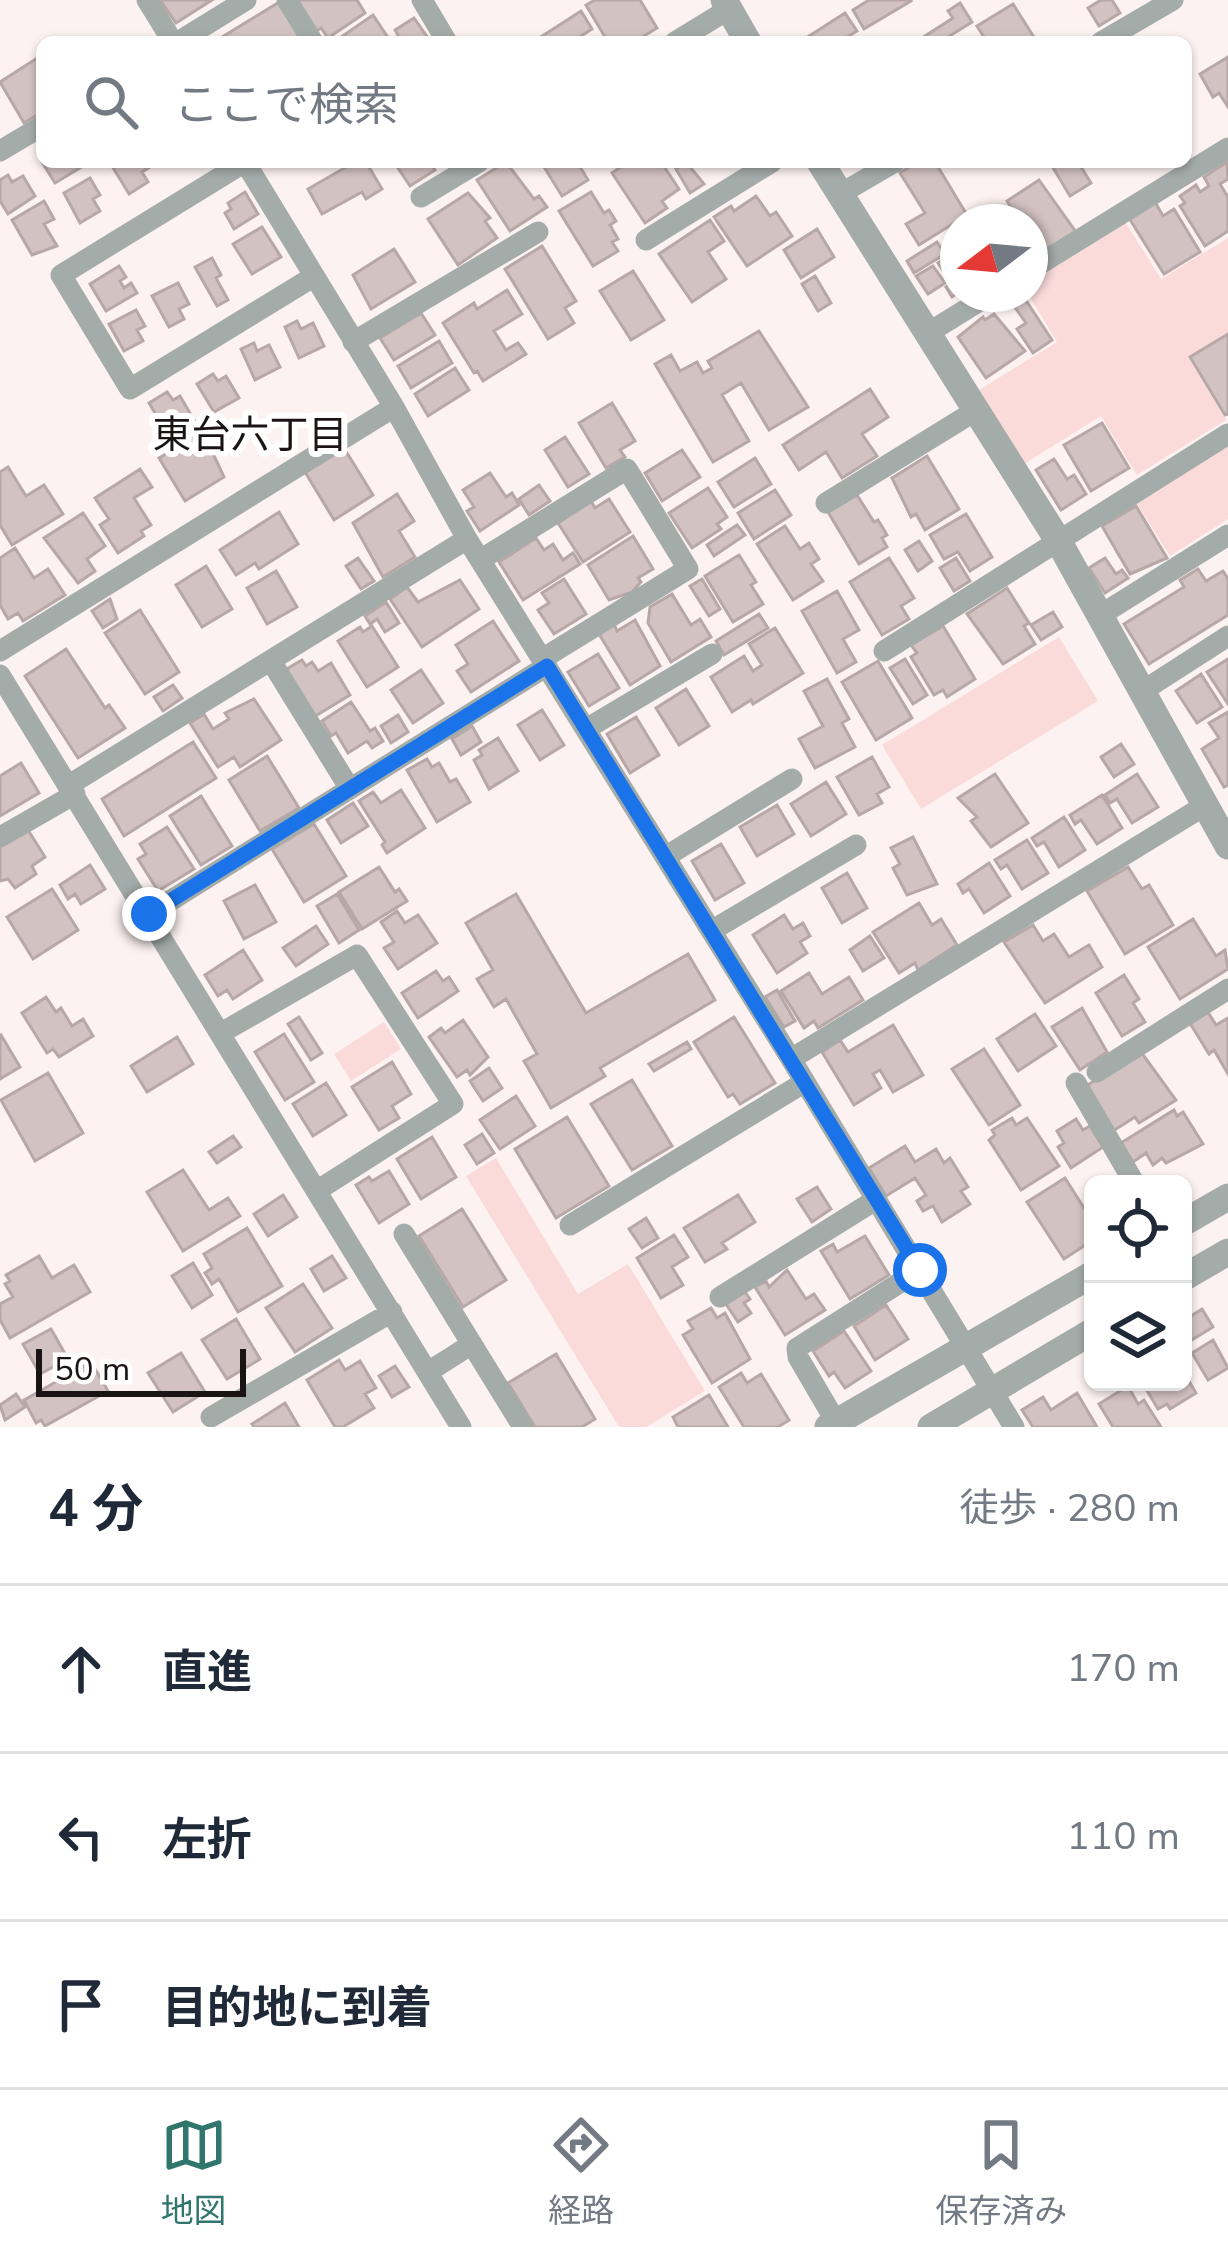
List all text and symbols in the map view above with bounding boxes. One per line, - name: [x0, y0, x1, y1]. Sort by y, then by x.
- search box: [36, 36, 1192, 168]
- icon: search: [78, 69, 144, 135]
- text: ここで検索: [174, 75, 399, 136]
- north arrow: [940, 204, 1048, 312]
- district label: 東台六丁目: [152, 409, 348, 462]
- route end: [122, 887, 176, 941]
- map controls: [1084, 1175, 1192, 1391]
- button: locate: [1084, 1175, 1192, 1283]
- route start: [893, 1243, 947, 1297]
- button: layers: [1084, 1283, 1192, 1391]
- scale bar: [36, 1343, 246, 1396]
- text: 50 m: [54, 1347, 130, 1392]
- text: 4 分: [48, 1474, 143, 1544]
- text: 徒歩 · 280 m: [959, 1482, 1180, 1535]
- icon: ahead: [48, 1636, 114, 1702]
- text: 直進: [162, 1642, 252, 1703]
- text: 170 m: [1066, 1642, 1180, 1695]
- icon: left: [48, 1804, 114, 1870]
- text: 左折: [162, 1810, 252, 1871]
- text: 110 m: [1066, 1810, 1180, 1863]
- icon: arrive: [48, 1972, 114, 2038]
- text: 目的地に到着: [162, 1978, 432, 2039]
- tab: 地図: [161, 2112, 227, 2234]
- tab: 経路: [548, 2112, 614, 2234]
- tab: 保存済み: [935, 2112, 1067, 2234]

